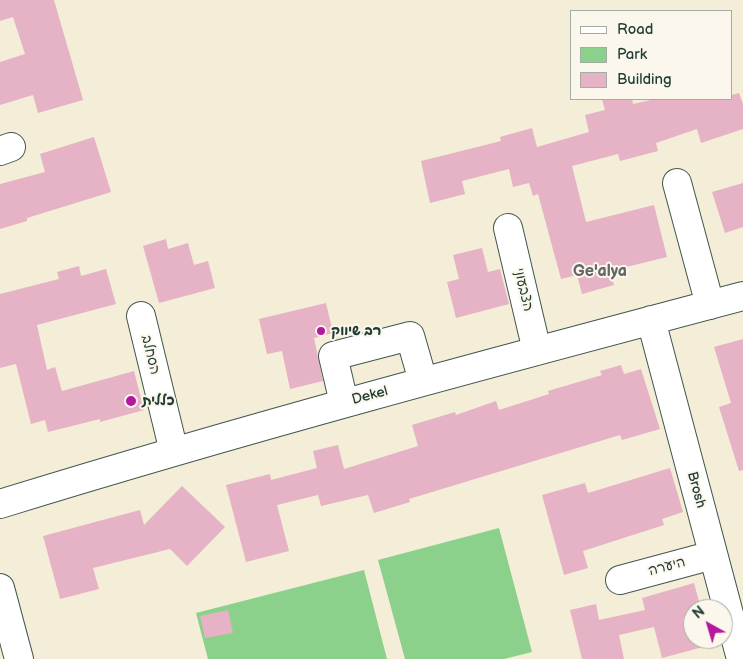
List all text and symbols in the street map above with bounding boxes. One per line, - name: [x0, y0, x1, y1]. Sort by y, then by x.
- legend: [570, 10, 733, 100]
- text: Road: [617, 20, 653, 39]
- text: Park: [617, 45, 647, 64]
- text: Building: [617, 70, 672, 89]
- district label: Ge'alya: [573, 262, 627, 282]
- street label: הצבעוני: [510, 267, 536, 313]
- place label: רב שיווק: [331, 323, 381, 339]
- marker: רב שיווק: [315, 325, 327, 337]
- street label: הסחלב: [137, 333, 163, 377]
- street label: Dekel: [350, 383, 390, 409]
- place label: כללית: [142, 393, 175, 409]
- marker: כללית: [124, 394, 138, 408]
- street label: Brosh: [683, 470, 709, 510]
- street label: היערה: [647, 554, 687, 580]
- north arrow: [683, 599, 733, 649]
- text: N: [689, 603, 708, 623]

